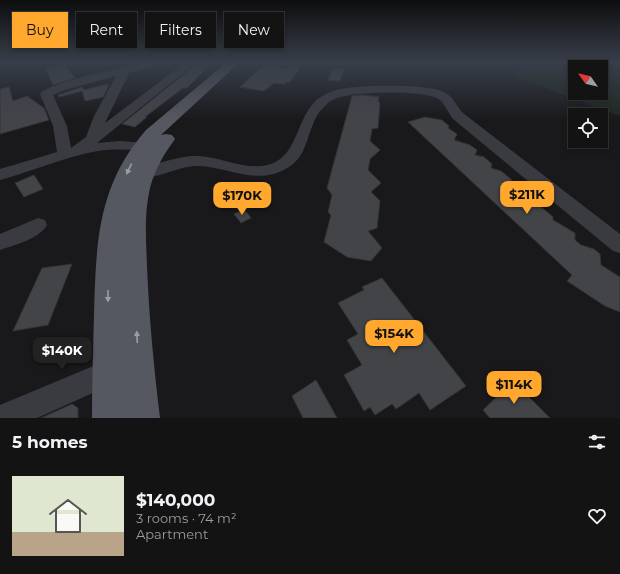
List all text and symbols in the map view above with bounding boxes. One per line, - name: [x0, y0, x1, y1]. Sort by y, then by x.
- chip: Buy: [12, 12, 68, 48]
- chip: Rent: [76, 12, 137, 48]
- chip: Filters: [145, 12, 216, 48]
- chip: New: [224, 12, 284, 48]
- north arrow: [568, 60, 608, 100]
- map controls: [568, 60, 608, 148]
- button: locate: [568, 108, 608, 148]
- one-way arrow: [125, 163, 132, 175]
- pin: $211K: [499, 181, 555, 215]
- pin: $170K: [214, 182, 270, 216]
- text: $211K: [509, 186, 545, 202]
- text: $170K: [222, 187, 262, 203]
- one-way arrow: [105, 290, 111, 303]
- pin: $154K: [366, 320, 422, 354]
- text: $154K: [374, 325, 414, 341]
- one-way arrow: [133, 331, 140, 343]
- pin: $140K: [34, 337, 90, 371]
- text: $140K: [42, 342, 82, 358]
- pin: $114K: [486, 371, 542, 405]
- text: $114K: [496, 376, 532, 392]
- icon: filters: [586, 431, 608, 453]
- text: 5 homes: [12, 432, 88, 452]
- text: $140,000: [136, 490, 215, 510]
- icon: home: [44, 492, 92, 540]
- icon: heart: [586, 505, 608, 527]
- text: 3 rooms · 74 m²: [136, 510, 237, 526]
- text: Apartment: [136, 526, 208, 542]

